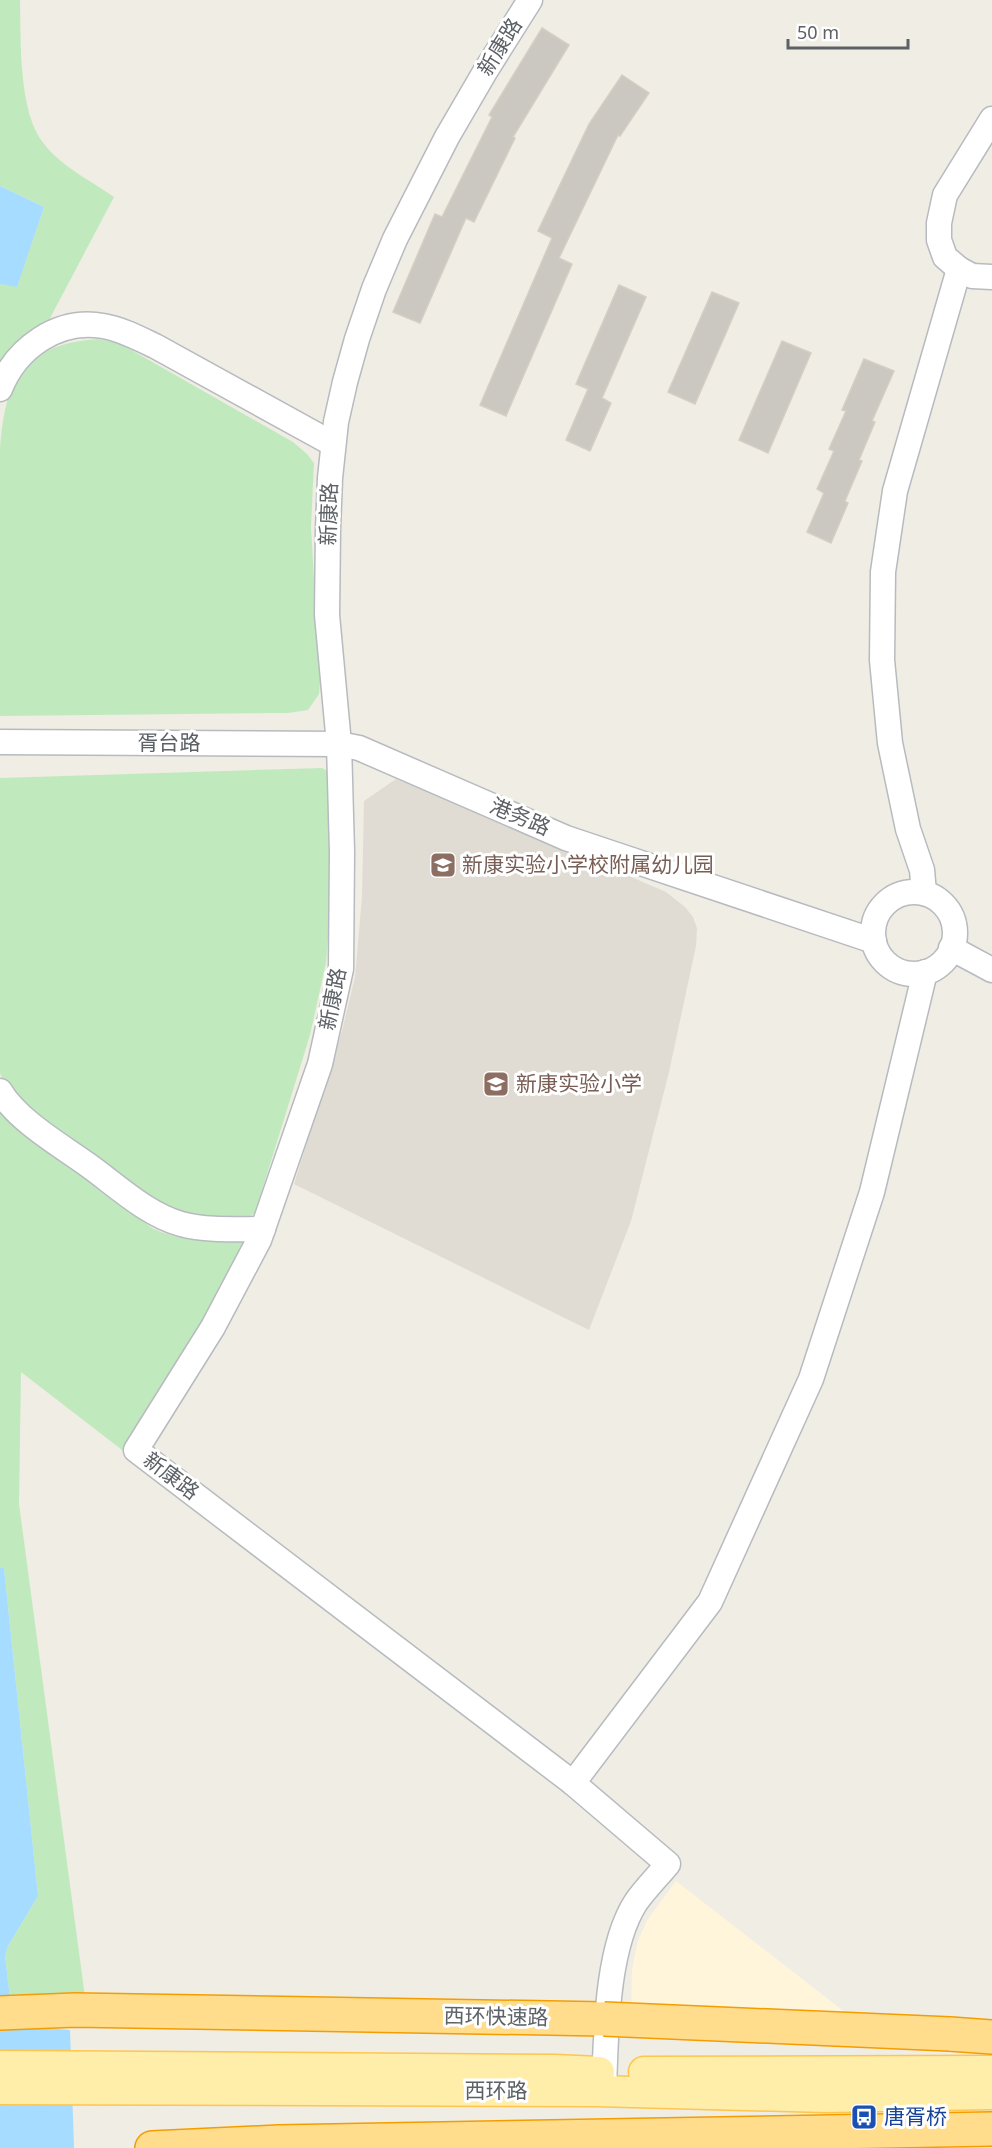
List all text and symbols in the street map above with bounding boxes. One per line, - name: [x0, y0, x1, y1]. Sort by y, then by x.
- street label: 新康路: [471, 12, 528, 81]
- scale bar: [788, 12, 908, 50]
- text: 50 m: [797, 20, 839, 44]
- street label: 新康路: [313, 482, 343, 546]
- street label: 胥台路: [138, 728, 201, 756]
- street label: 港务路: [486, 791, 555, 841]
- school or university icon: 新康实验小学校附属幼儿园: [428, 850, 458, 880]
- place label: 新康实验小学校附属幼儿园: [462, 850, 714, 878]
- street label: 新康路: [312, 965, 352, 1032]
- school or university icon: 新康实验小学: [481, 1069, 511, 1099]
- place label: 新康实验小学: [516, 1069, 642, 1097]
- street label: 新康路: [138, 1445, 205, 1505]
- street label: 西环快速路: [443, 2001, 549, 2031]
- street label: 西环路: [465, 2076, 528, 2104]
- bus stop icon: 唐胥桥: [849, 2102, 879, 2132]
- place label: 唐胥桥: [884, 2102, 947, 2130]

